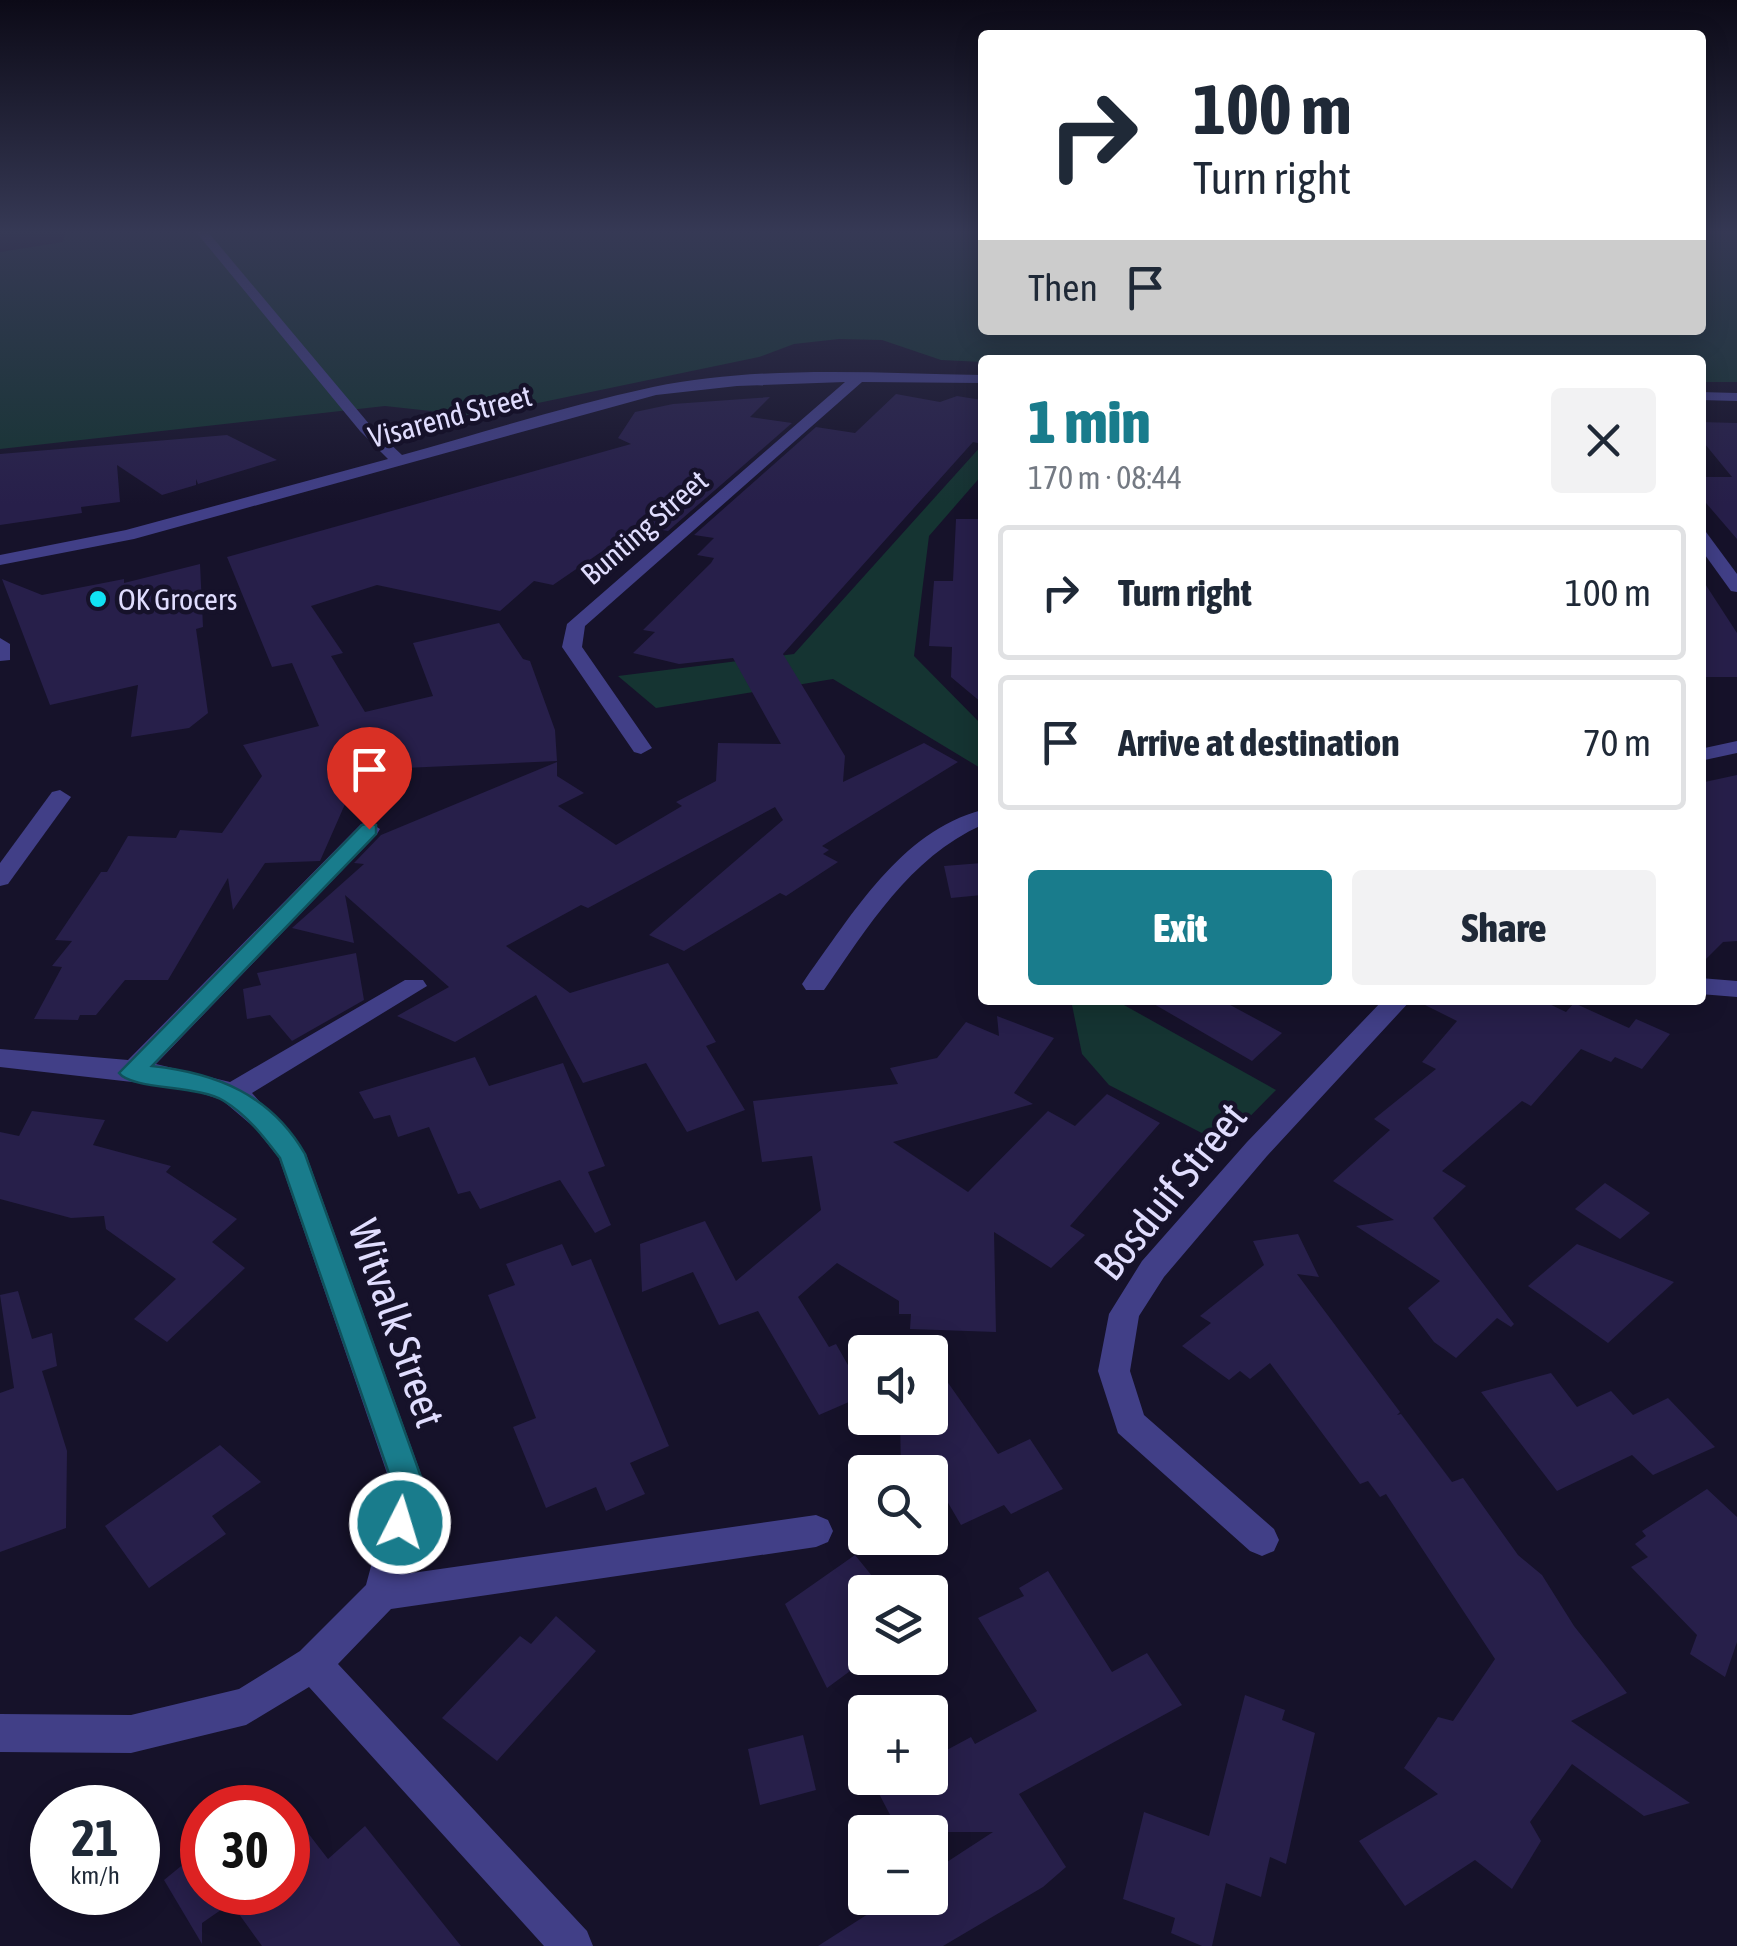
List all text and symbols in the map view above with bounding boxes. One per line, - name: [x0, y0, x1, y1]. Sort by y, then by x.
- text: 100 m: [1193, 69, 1352, 149]
- icon: right: [1028, 70, 1158, 200]
- text: Turn right: [1193, 152, 1351, 204]
- icon: arrive: [1118, 260, 1173, 315]
- text: Then: [1028, 266, 1098, 309]
- street label: Visarend Street: [365, 378, 535, 454]
- text: 1 min: [1028, 387, 1151, 456]
- button: close: [1551, 388, 1656, 493]
- text: 170 m · 08:44: [1028, 459, 1182, 496]
- street label: Bunting Street: [574, 463, 714, 591]
- icon: right: [1033, 565, 1088, 620]
- text: Turn right: [1118, 571, 1252, 614]
- text: 100 m: [1565, 571, 1651, 614]
- place label: OK Grocers: [118, 582, 237, 616]
- marker: OK Grocers: [87, 588, 109, 610]
- icon: arrive: [1033, 715, 1088, 770]
- text: Arrive at destination: [1118, 721, 1400, 764]
- text: 70 m: [1583, 721, 1651, 764]
- pin: [327, 727, 412, 830]
- icon: arrive: [342, 742, 397, 797]
- button: Exit: [1028, 870, 1332, 985]
- button: Share: [1352, 870, 1656, 985]
- street label: Bosduif Street: [1084, 1093, 1256, 1289]
- street label: Witvalk Street: [339, 1213, 455, 1433]
- map controls: [848, 1335, 948, 1915]
- button: sound: [848, 1335, 948, 1435]
- button: search: [848, 1455, 948, 1555]
- position arrow: [348, 1471, 452, 1575]
- button: layers: [848, 1575, 948, 1675]
- button: +: [848, 1695, 948, 1795]
- speed limit sign: 30: [180, 1785, 310, 1915]
- text: 21: [71, 1809, 118, 1867]
- button: −: [848, 1815, 948, 1915]
- text: km/h: [70, 1861, 120, 1889]

